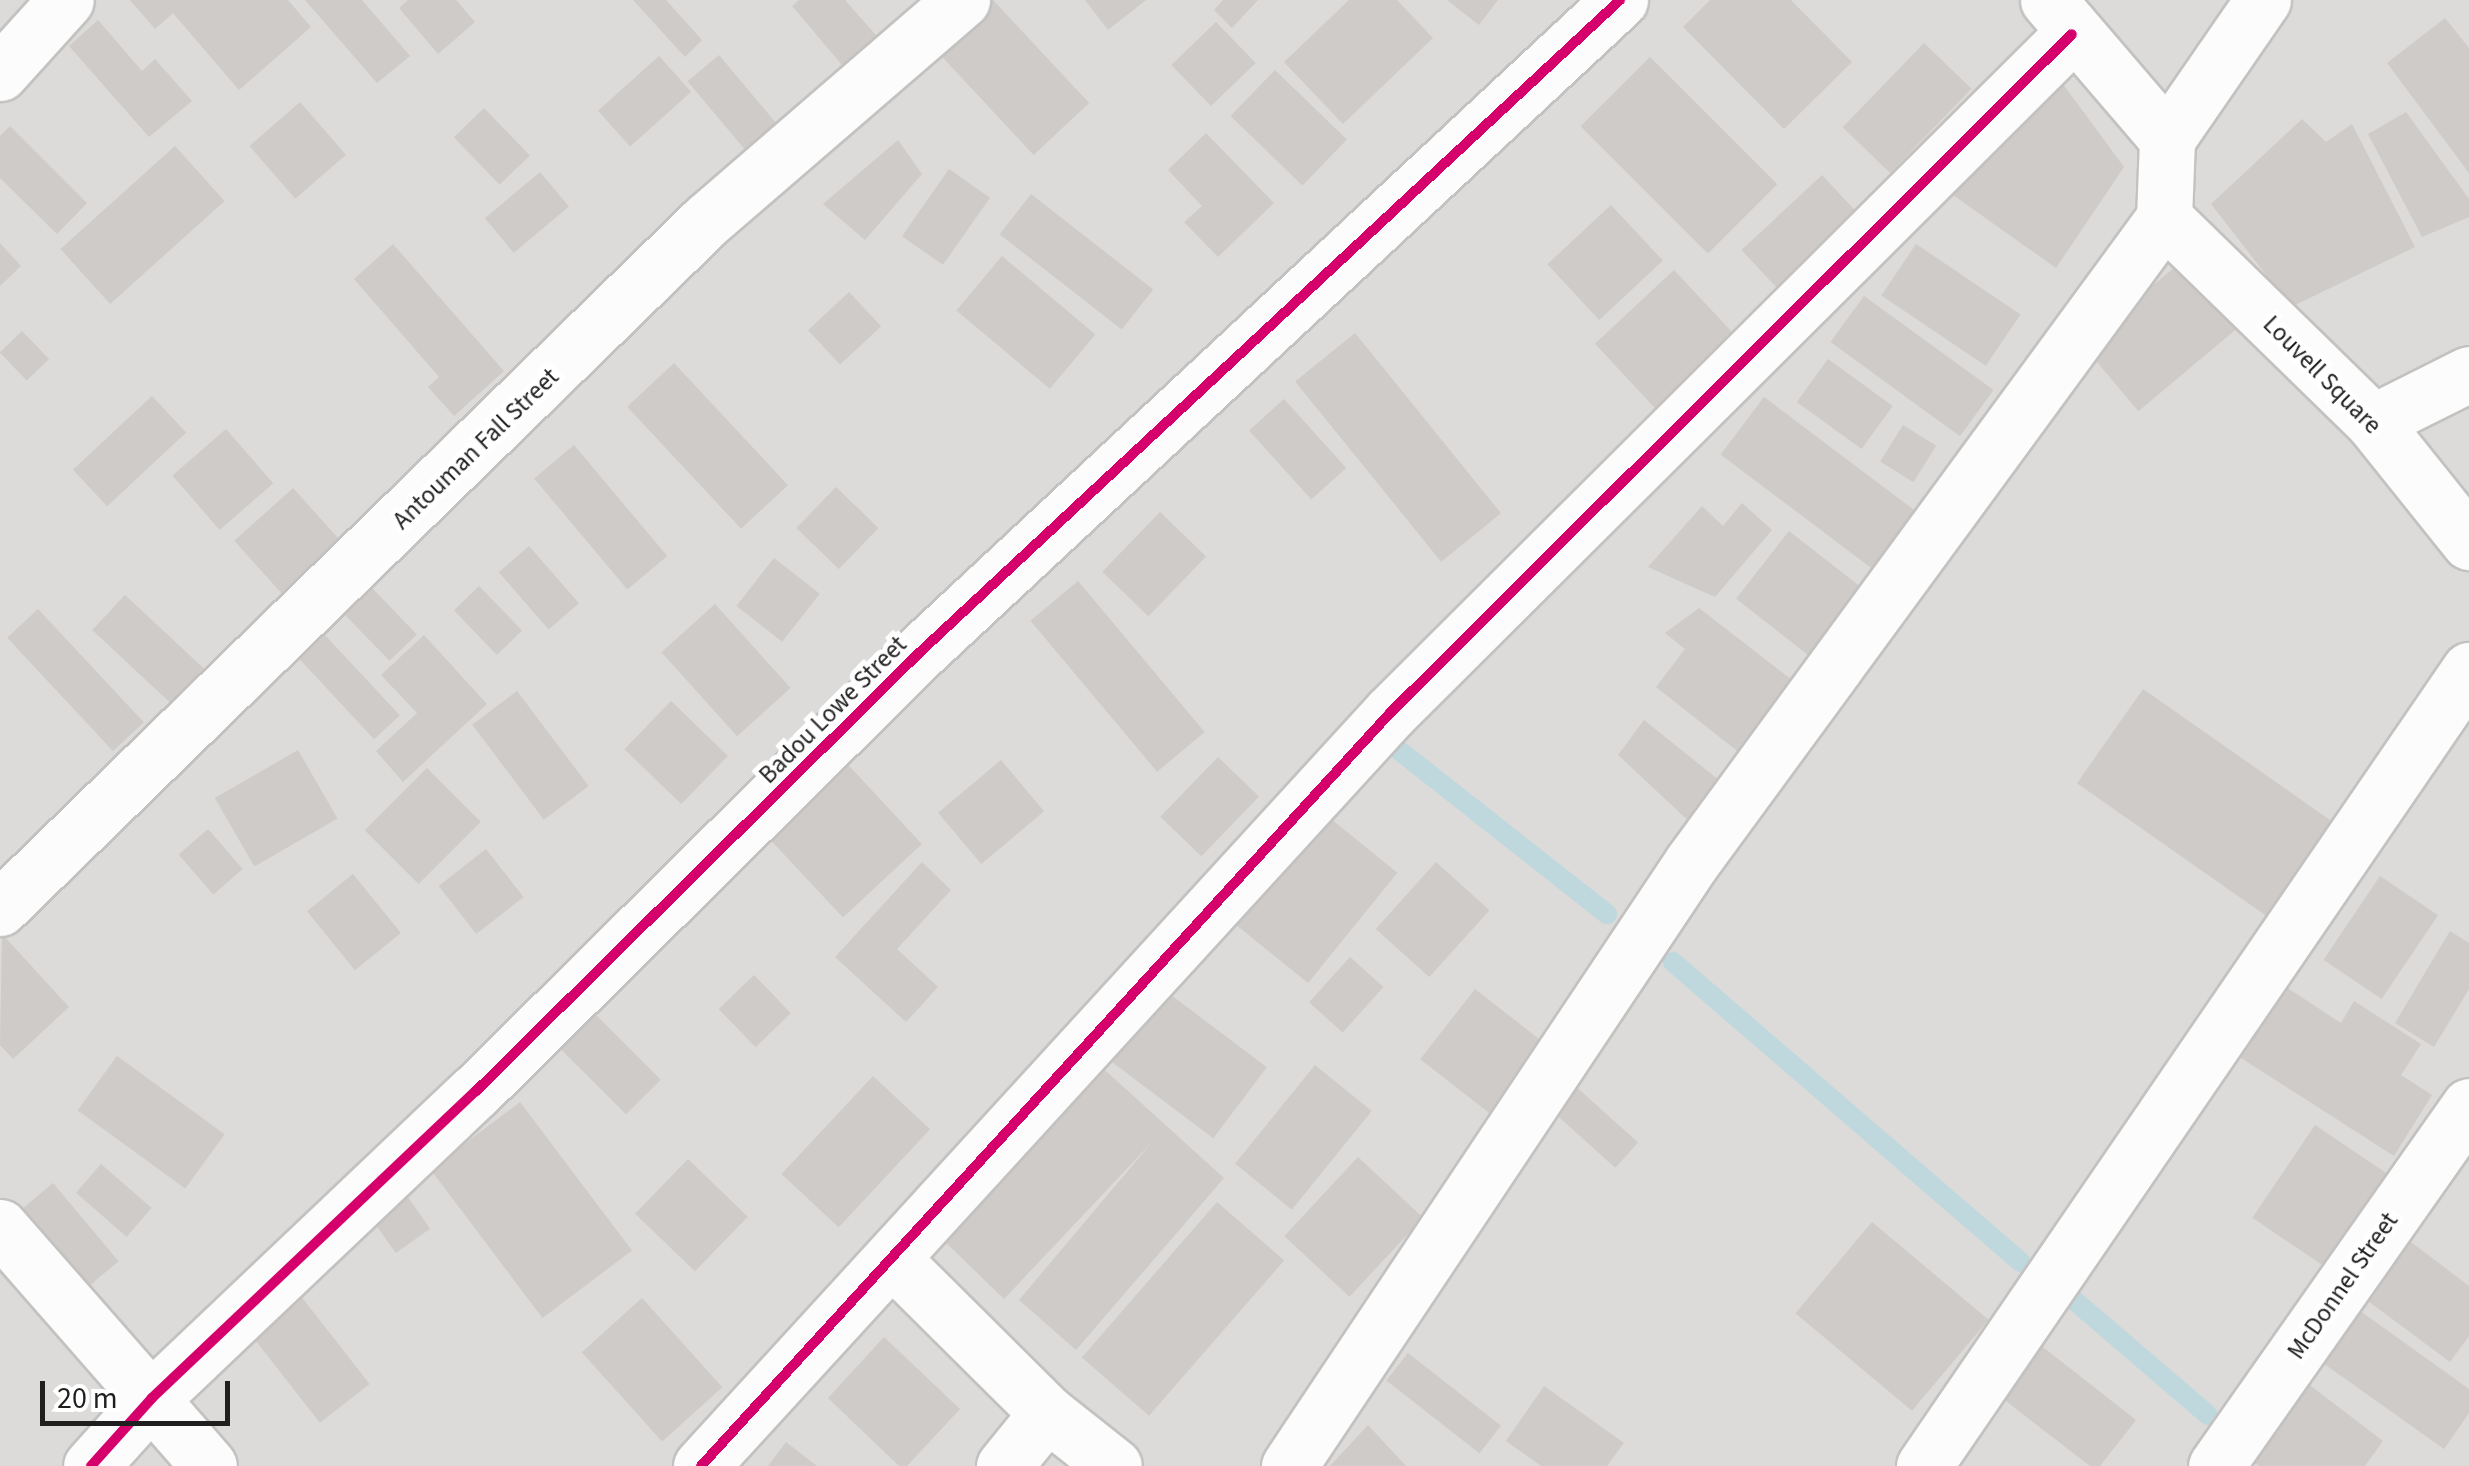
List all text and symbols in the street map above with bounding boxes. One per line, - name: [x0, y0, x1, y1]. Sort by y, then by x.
- street label: Louvell Square: [2257, 310, 2387, 440]
- street label: Antouman Fall Street: [387, 362, 565, 536]
- street label: Badou Lowe Street: [753, 630, 913, 790]
- street label: McDonnel Street: [2281, 1207, 2405, 1365]
- scale bar: [45, 1361, 235, 1423]
- text: 20 m: [57, 1377, 118, 1420]

